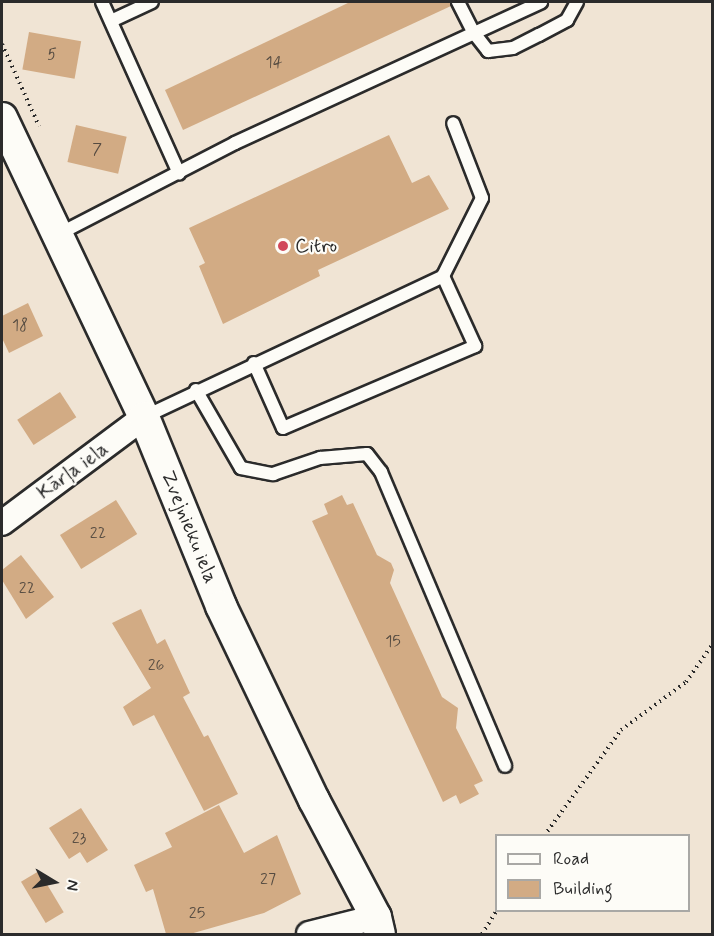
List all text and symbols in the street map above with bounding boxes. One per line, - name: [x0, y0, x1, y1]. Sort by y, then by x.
- house number: 5: [47, 45, 57, 65]
- house number: 14: [266, 53, 282, 73]
- house number: 7: [92, 140, 102, 160]
- place label: Citro: [295, 234, 337, 258]
- marker: Citro: [276, 239, 290, 253]
- house number: 18: [12, 316, 28, 336]
- street label: Kārļa iela: [32, 437, 114, 505]
- street label: Zvejnieku iela: [155, 467, 223, 587]
- house number: 22: [90, 524, 106, 544]
- house number: 22: [19, 579, 35, 599]
- house number: 15: [385, 632, 401, 652]
- house number: 26: [148, 656, 164, 676]
- house number: 23: [72, 829, 86, 849]
- legend: [495, 834, 690, 912]
- text: Road: [553, 847, 589, 871]
- north arrow: [24, 852, 84, 912]
- house number: 27: [260, 870, 276, 890]
- text: Building: [553, 877, 613, 901]
- text: N: [61, 878, 83, 892]
- house number: 25: [189, 904, 205, 924]

